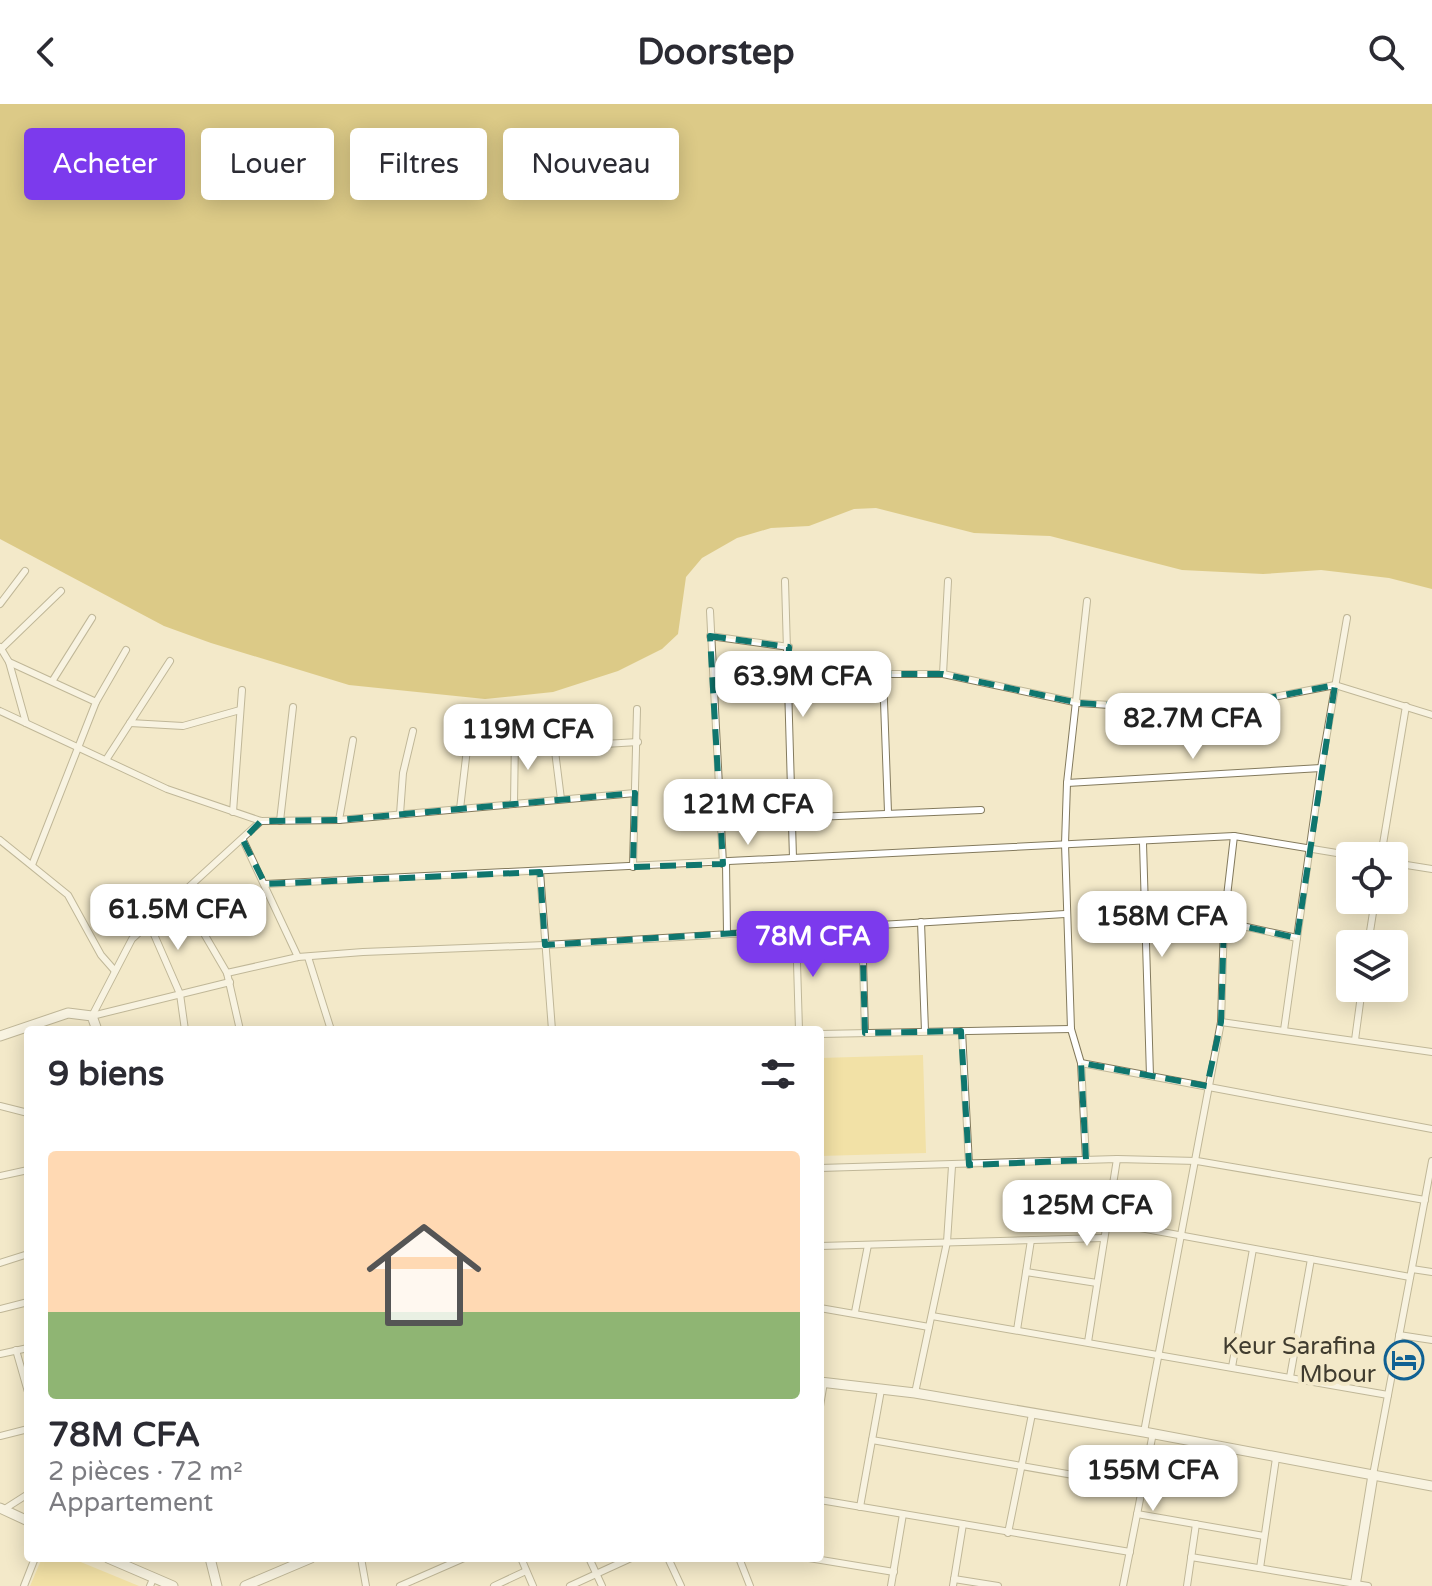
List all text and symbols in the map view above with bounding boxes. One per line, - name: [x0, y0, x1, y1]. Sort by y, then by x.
- icon: back: [24, 30, 68, 74]
- icon: search: [1364, 30, 1408, 74]
- text: Doorstep: [637, 31, 795, 74]
- chip: Acheter: [24, 128, 185, 200]
- chip: Louer: [201, 128, 334, 200]
- chip: Filtres: [350, 128, 487, 200]
- chip: Nouveau: [503, 128, 679, 200]
- pin: 63.9M CFA: [711, 651, 895, 719]
- text: 63.9M CFA: [733, 661, 873, 692]
- pin: 82.7M CFA: [1101, 693, 1285, 761]
- text: 82.7M CFA: [1123, 703, 1263, 734]
- pin: 119M CFA: [445, 704, 611, 772]
- text: 119M CFA: [462, 714, 594, 745]
- pin: 121M CFA: [665, 779, 831, 847]
- text: 121M CFA: [682, 789, 814, 820]
- map controls: [1336, 842, 1408, 1002]
- button: locate: [1336, 842, 1408, 914]
- pin: 61.5M CFA: [86, 884, 270, 952]
- pin: 158M CFA: [1079, 891, 1245, 959]
- text: 61.5M CFA: [108, 894, 248, 925]
- text: 158M CFA: [1096, 901, 1228, 932]
- pin: 78M CFA: [739, 911, 887, 979]
- text: 78M CFA: [755, 921, 871, 952]
- button: layers: [1336, 930, 1408, 1002]
- icon: filters: [756, 1052, 800, 1096]
- text: 9 biens: [48, 1054, 164, 1095]
- pin: 125M CFA: [1004, 1180, 1170, 1248]
- text: 125M CFA: [1021, 1190, 1153, 1221]
- icon: home: [352, 1203, 496, 1347]
- place label: Keur Sarafina Mbour: [1222, 1332, 1377, 1389]
- hotel icon: Keur Sarafina Mbour: [1383, 1339, 1425, 1381]
- text: 78M CFA: [48, 1415, 200, 1456]
- pin: 155M CFA: [1070, 1445, 1236, 1513]
- text: 155M CFA: [1087, 1455, 1219, 1486]
- text: 2 pièces · 72 m²: [48, 1456, 243, 1487]
- text: Appartement: [48, 1487, 213, 1518]

